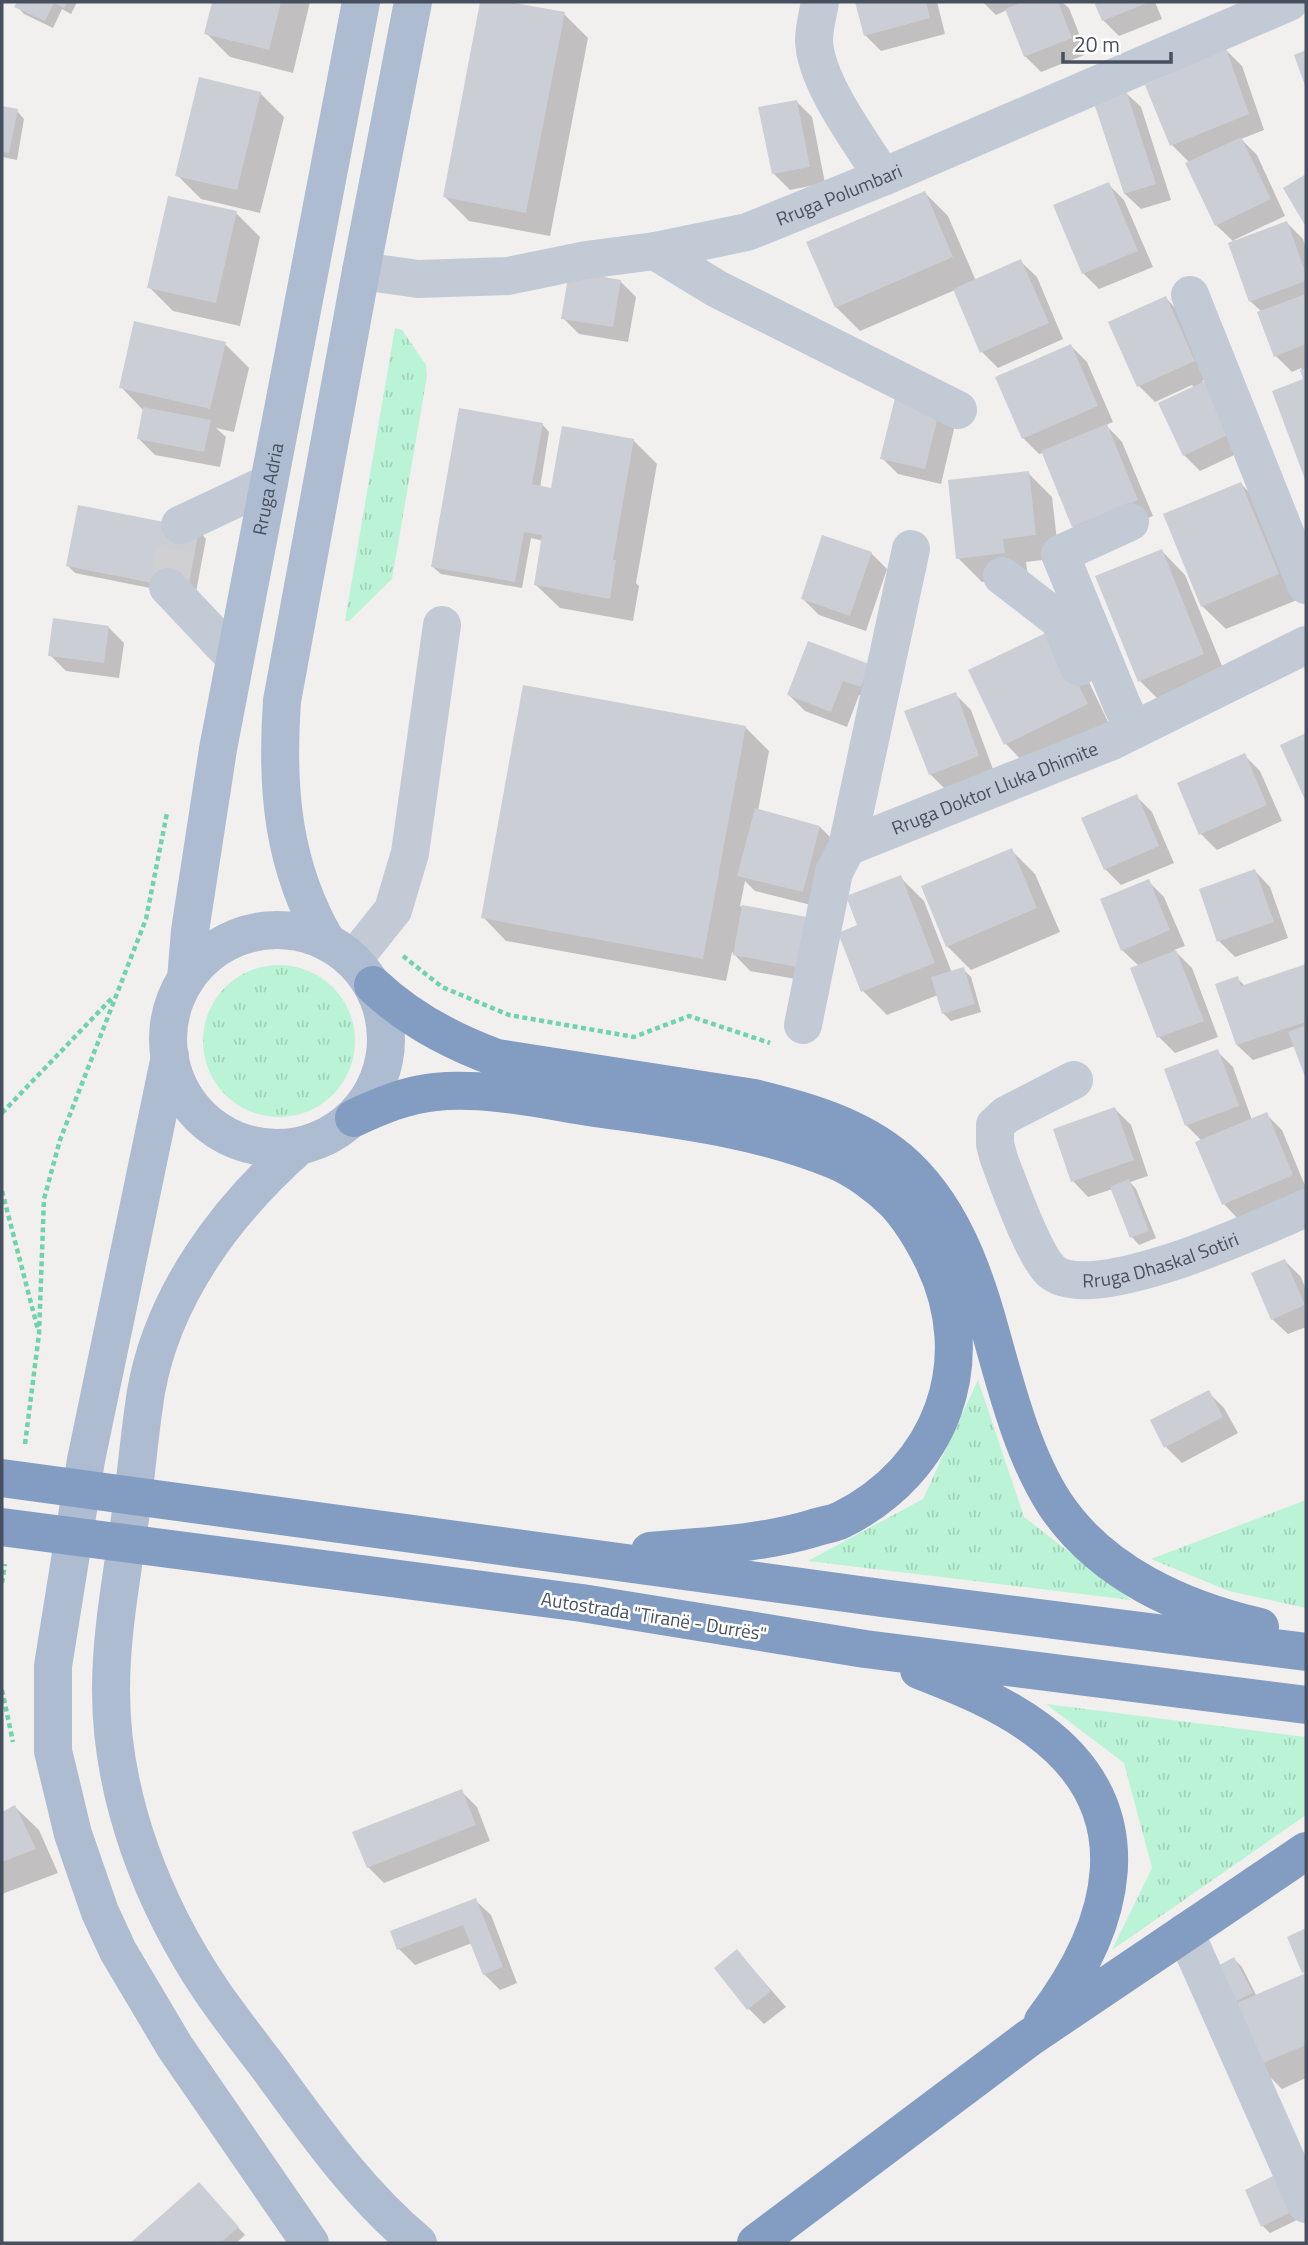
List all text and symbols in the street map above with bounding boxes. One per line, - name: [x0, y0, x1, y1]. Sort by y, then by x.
- scale bar: [1063, 21, 1172, 65]
- text: 20 m: [1074, 28, 1120, 60]
- street label: Rruga Polumbari: [771, 156, 906, 233]
- street label: Rruga Adria: [244, 440, 290, 538]
- street label: Rruga Doktor Lluka Dhimite: [887, 733, 1102, 842]
- street label: Rruga Dhaskal Sotiri: [1082, 1224, 1243, 1294]
- street label: Autostrada "Tiranë - Durrës": [539, 1583, 769, 1648]

